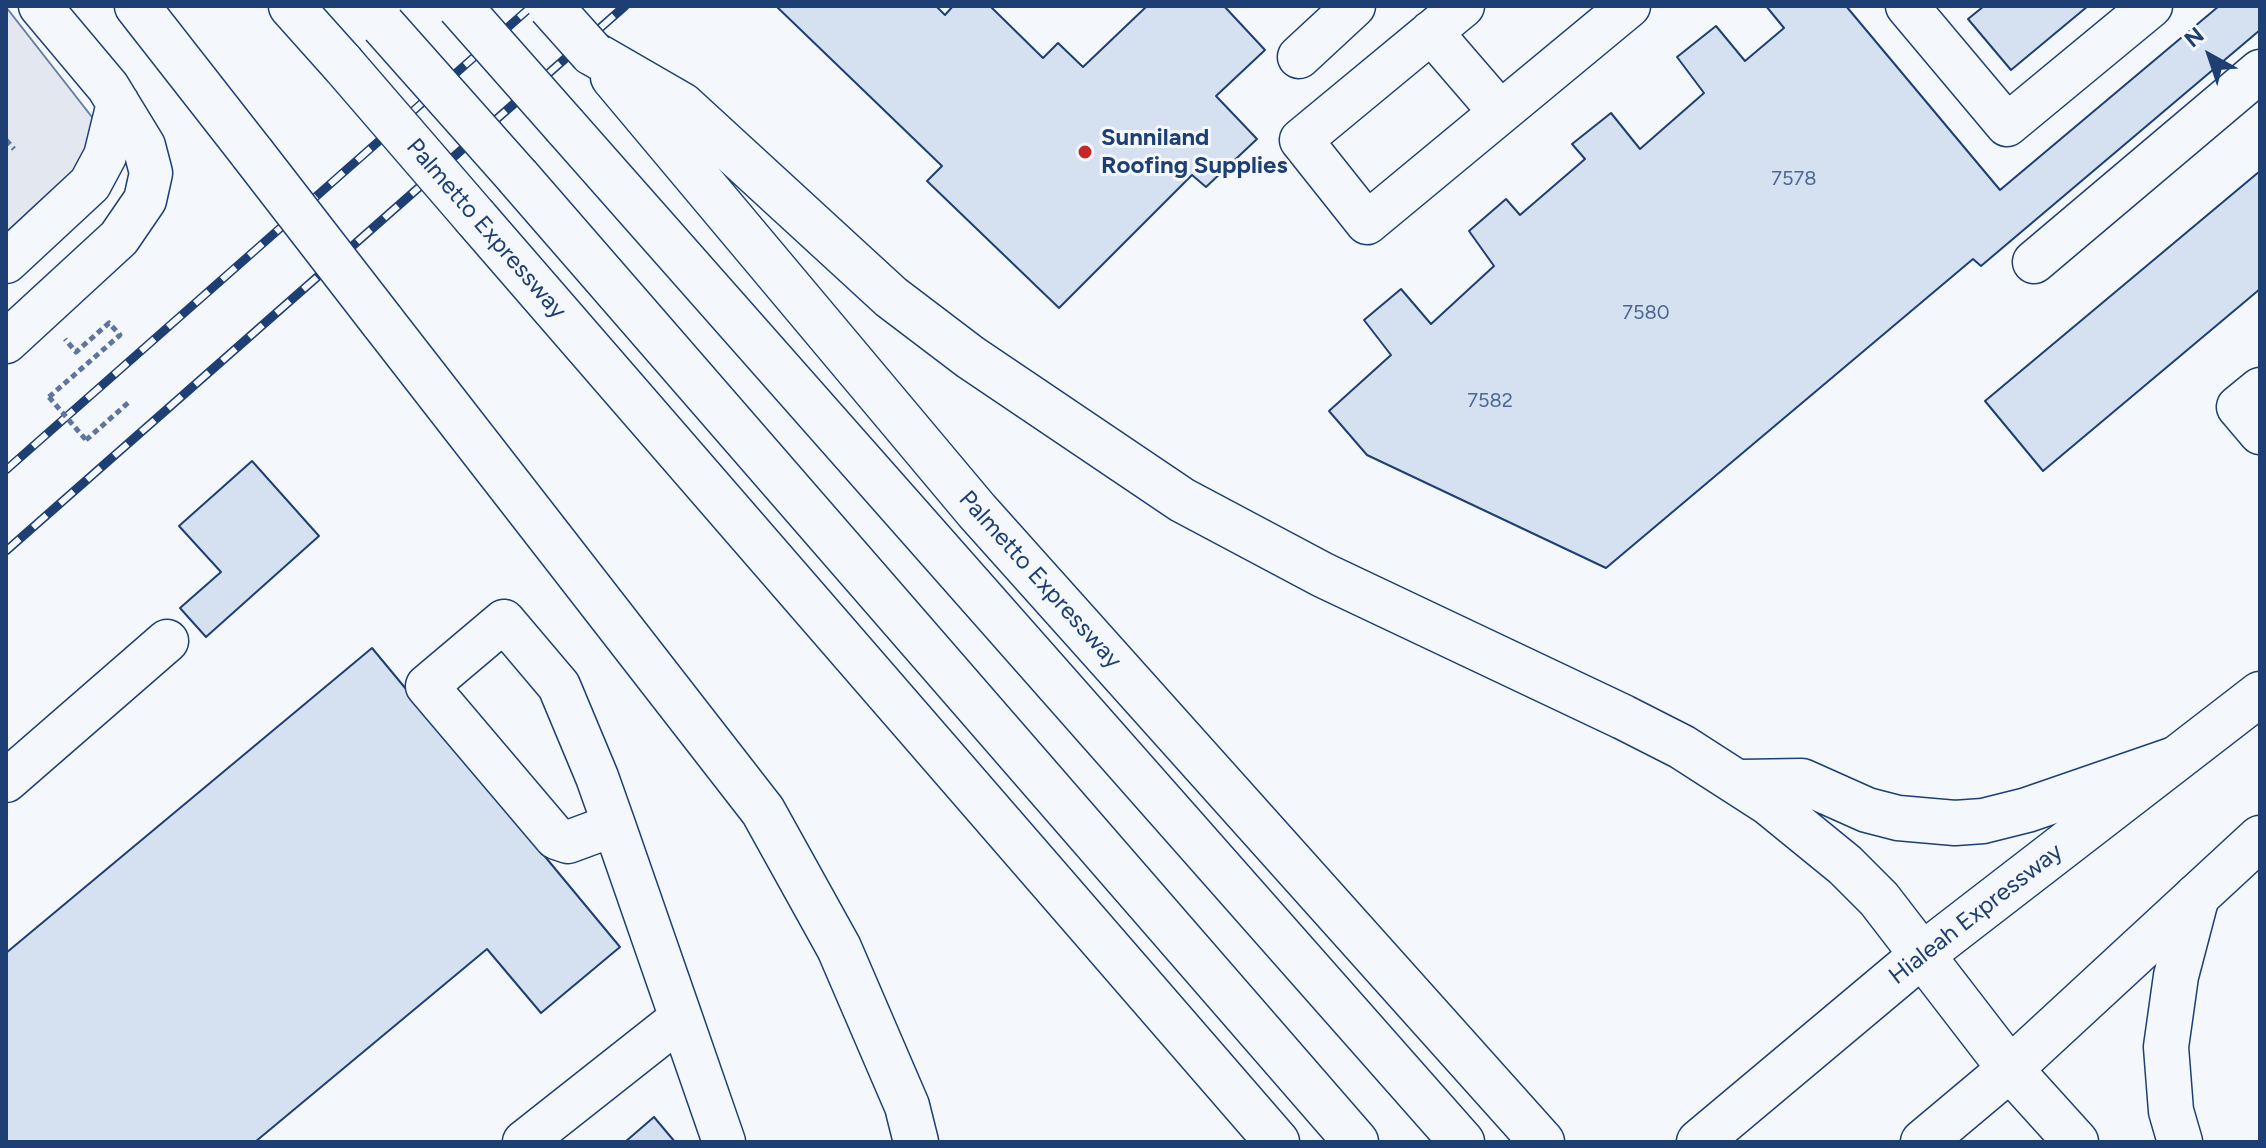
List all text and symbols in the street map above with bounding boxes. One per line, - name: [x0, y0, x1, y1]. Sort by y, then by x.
- north arrow: [2170, 16, 2250, 96]
- text: N: [2179, 21, 2209, 53]
- place label: Sunniland Roofing Supplies: [1101, 124, 1288, 180]
- street label: Palmetto Expressway: [400, 133, 572, 325]
- marker: Sunniland Roofing Supplies: [1076, 143, 1094, 161]
- house number: 7578: [1771, 167, 1817, 191]
- house number: 7580: [1622, 301, 1670, 325]
- house number: 7582: [1467, 389, 1513, 413]
- street label: Palmetto Expressway: [953, 485, 1127, 675]
- street label: Hialeah Expressway: [1883, 837, 2069, 991]

